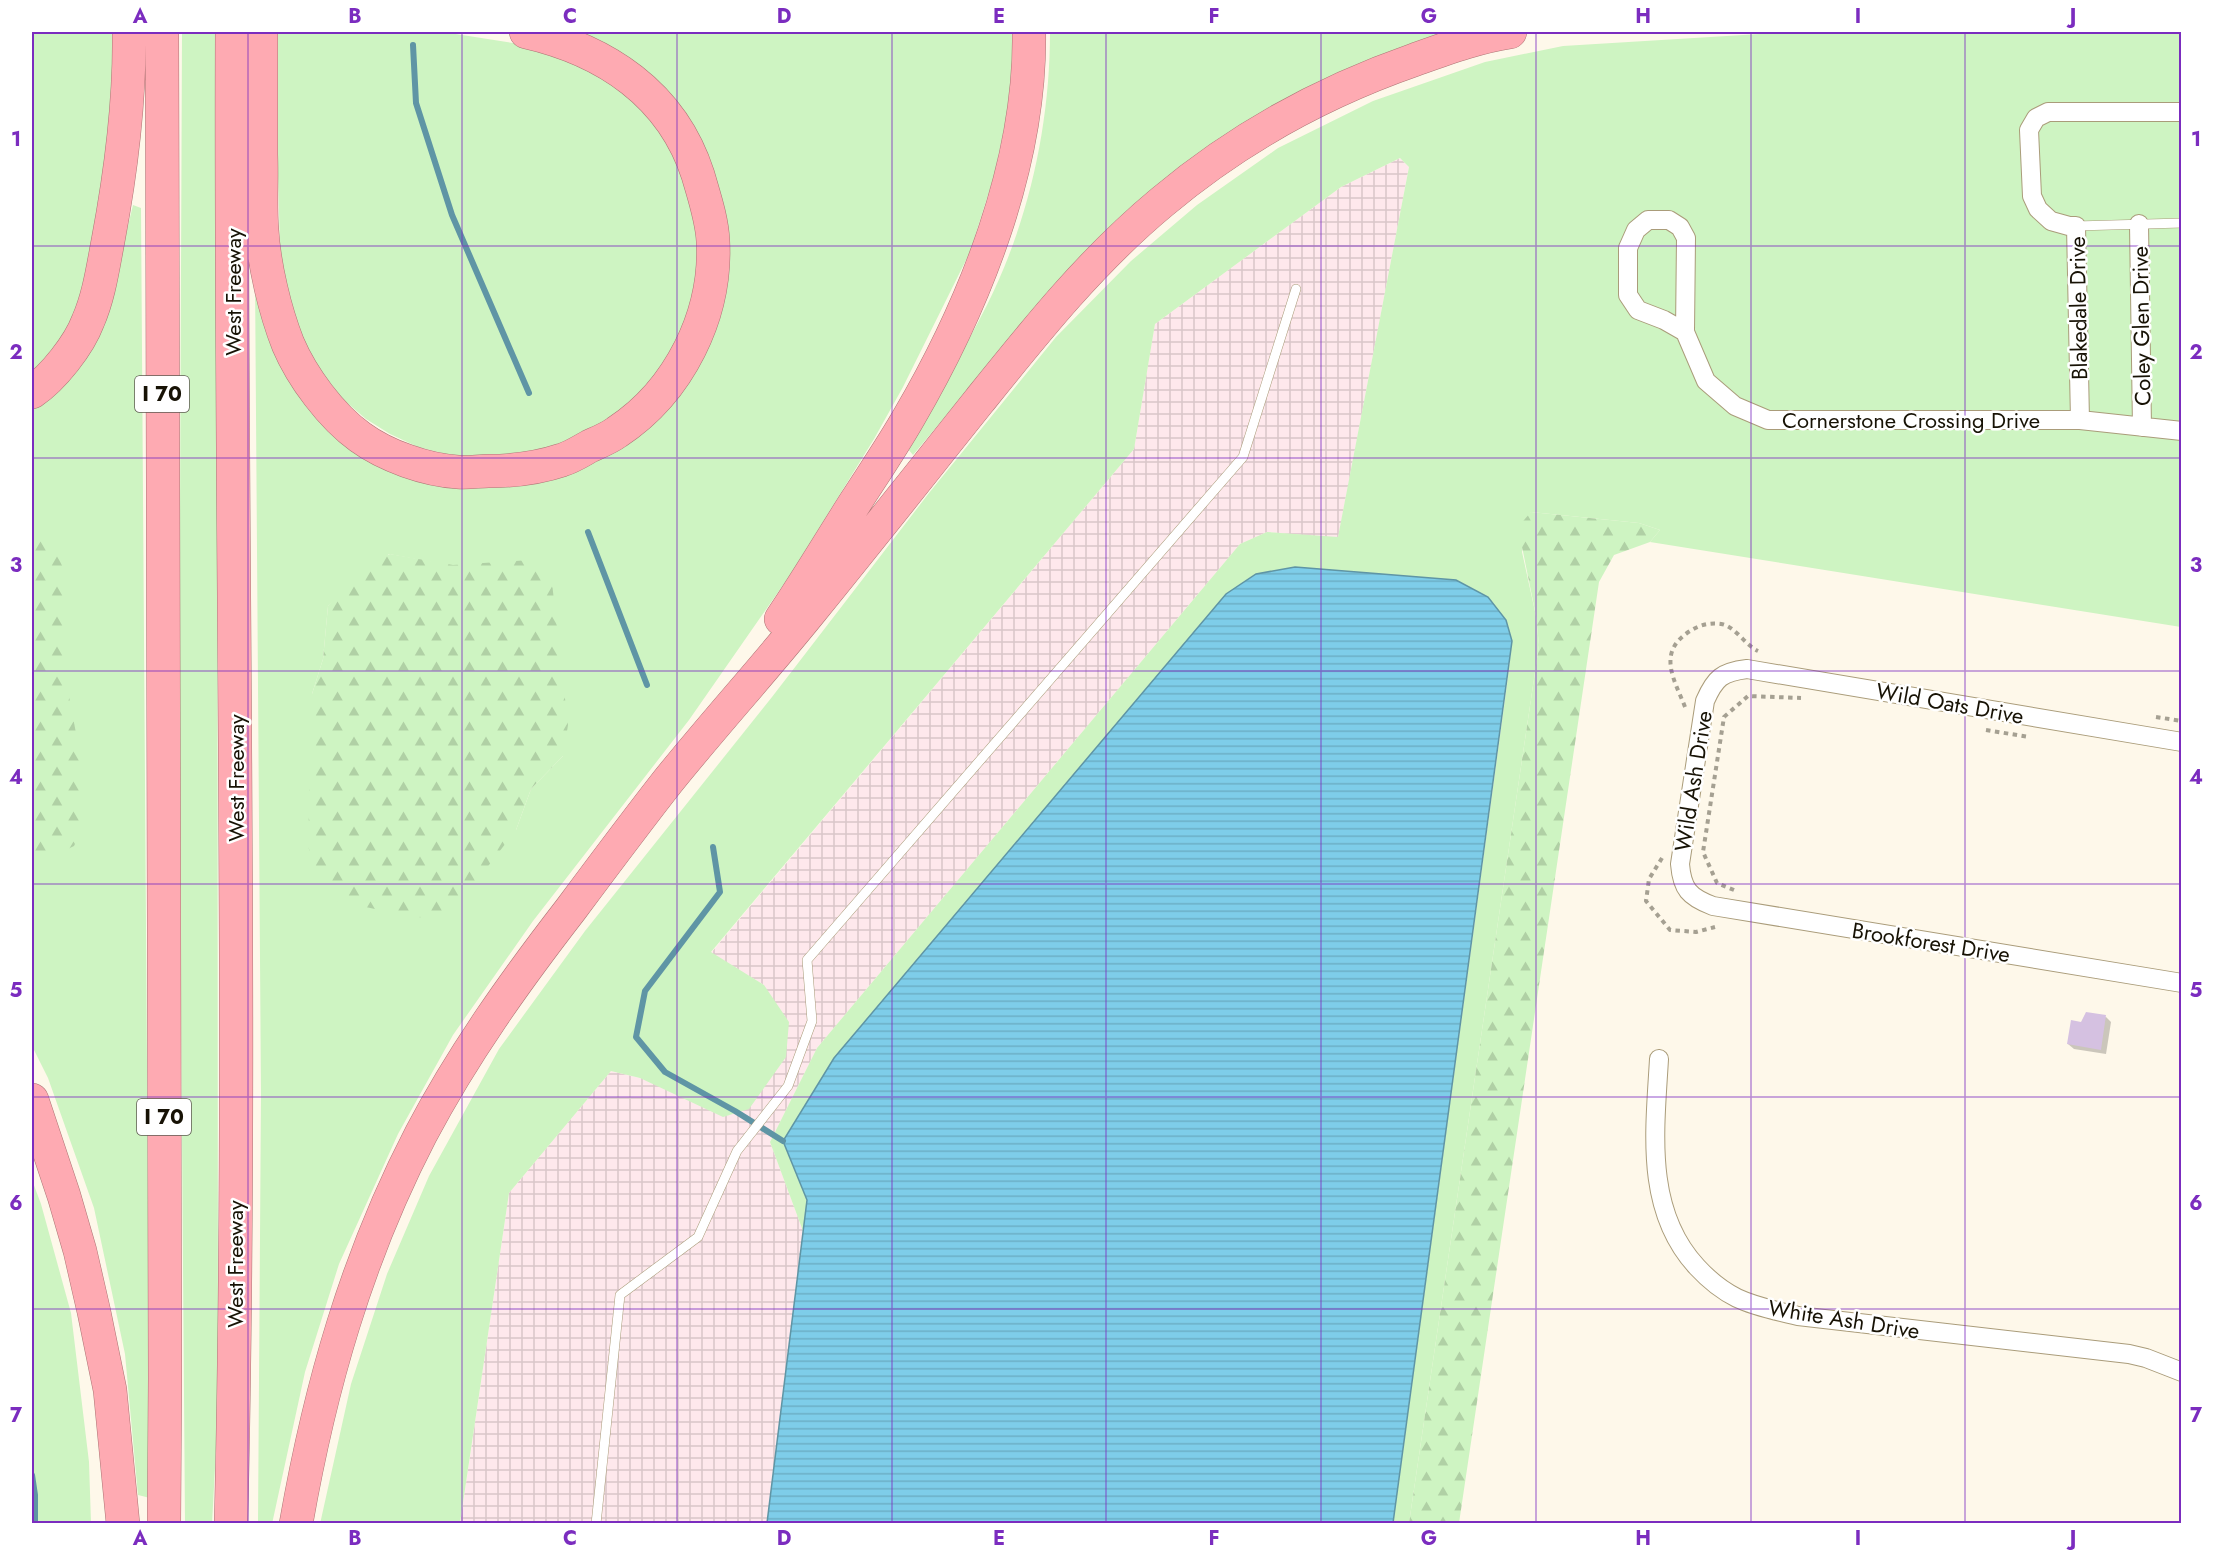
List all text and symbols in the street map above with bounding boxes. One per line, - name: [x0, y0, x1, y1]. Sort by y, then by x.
- text: A: [132, 2, 148, 31]
- text: B: [348, 2, 362, 31]
- text: C: [563, 2, 577, 31]
- text: D: [777, 2, 791, 31]
- text: E: [993, 2, 1005, 31]
- text: F: [1208, 2, 1220, 31]
- text: G: [1421, 2, 1437, 31]
- text: H: [1635, 2, 1651, 31]
- text: I: [1855, 2, 1861, 31]
- text: J: [2066, 2, 2076, 31]
- text: 1: [11, 125, 21, 154]
- text: 1: [2191, 125, 2201, 154]
- street label: West Freeway: [217, 228, 249, 356]
- street label: Blakedale Drive: [2061, 236, 2095, 380]
- street label: Coley Glen Drive: [2124, 246, 2158, 406]
- text: 2: [9, 338, 23, 367]
- text: 2: [2189, 338, 2203, 367]
- road number: I 70: [135, 376, 189, 412]
- street label: Cornerstone Crossing Drive: [1782, 404, 2040, 436]
- text: 3: [10, 551, 22, 580]
- text: 3: [2190, 551, 2202, 580]
- street label: Wild Oats Drive: [1874, 674, 2026, 732]
- street label: Wild Ash Drive: [1666, 708, 1720, 854]
- street label: West Freeway: [220, 714, 252, 842]
- text: 4: [9, 763, 23, 792]
- text: 4: [2189, 763, 2203, 792]
- street label: Brookforest Drive: [1850, 914, 2012, 970]
- text: 5: [10, 976, 23, 1005]
- text: 5: [2190, 976, 2203, 1005]
- road number: I 70: [137, 1099, 191, 1135]
- text: 6: [9, 1189, 23, 1218]
- text: 6: [2189, 1189, 2203, 1218]
- street label: West Freeway: [219, 1200, 251, 1328]
- street label: White Ash Drive: [1766, 1291, 1922, 1347]
- text: 7: [10, 1401, 23, 1430]
- text: 7: [2190, 1401, 2203, 1430]
- text: A: [132, 1524, 148, 1553]
- text: B: [348, 1524, 362, 1553]
- text: C: [563, 1524, 577, 1553]
- text: D: [777, 1524, 791, 1553]
- text: E: [993, 1524, 1005, 1553]
- text: F: [1208, 1524, 1220, 1553]
- text: G: [1421, 1524, 1437, 1553]
- text: H: [1635, 1524, 1651, 1553]
- text: I: [1855, 1524, 1861, 1553]
- text: J: [2066, 1524, 2076, 1553]

